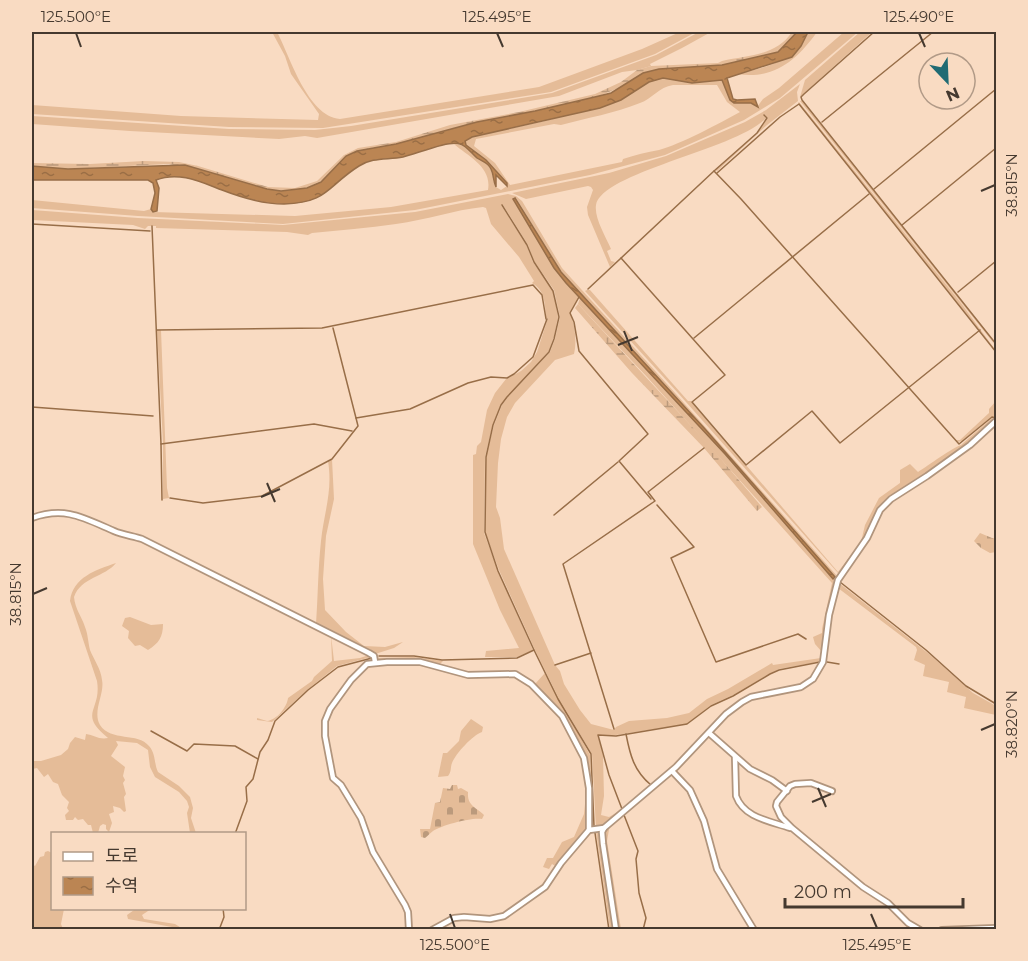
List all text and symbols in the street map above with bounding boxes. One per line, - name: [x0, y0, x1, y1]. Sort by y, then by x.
- text: 125.500°E: [41, 7, 111, 26]
- text: 125.495°E: [463, 7, 531, 26]
- text: 125.490°E: [884, 7, 954, 26]
- north arrow: [917, 51, 977, 111]
- text: N: [943, 83, 962, 106]
- text: 38.815°N: [1002, 153, 1021, 217]
- text: 38.815°N: [6, 562, 25, 626]
- text: 38.820°N: [1002, 690, 1021, 758]
- legend: [51, 832, 246, 910]
- text: 도로: [105, 845, 138, 867]
- scale bar: [785, 871, 964, 909]
- text: 수역: [105, 875, 138, 897]
- text: 200 m: [794, 881, 852, 903]
- text: 125.500°E: [420, 935, 490, 954]
- text: 125.495°E: [843, 935, 911, 954]

